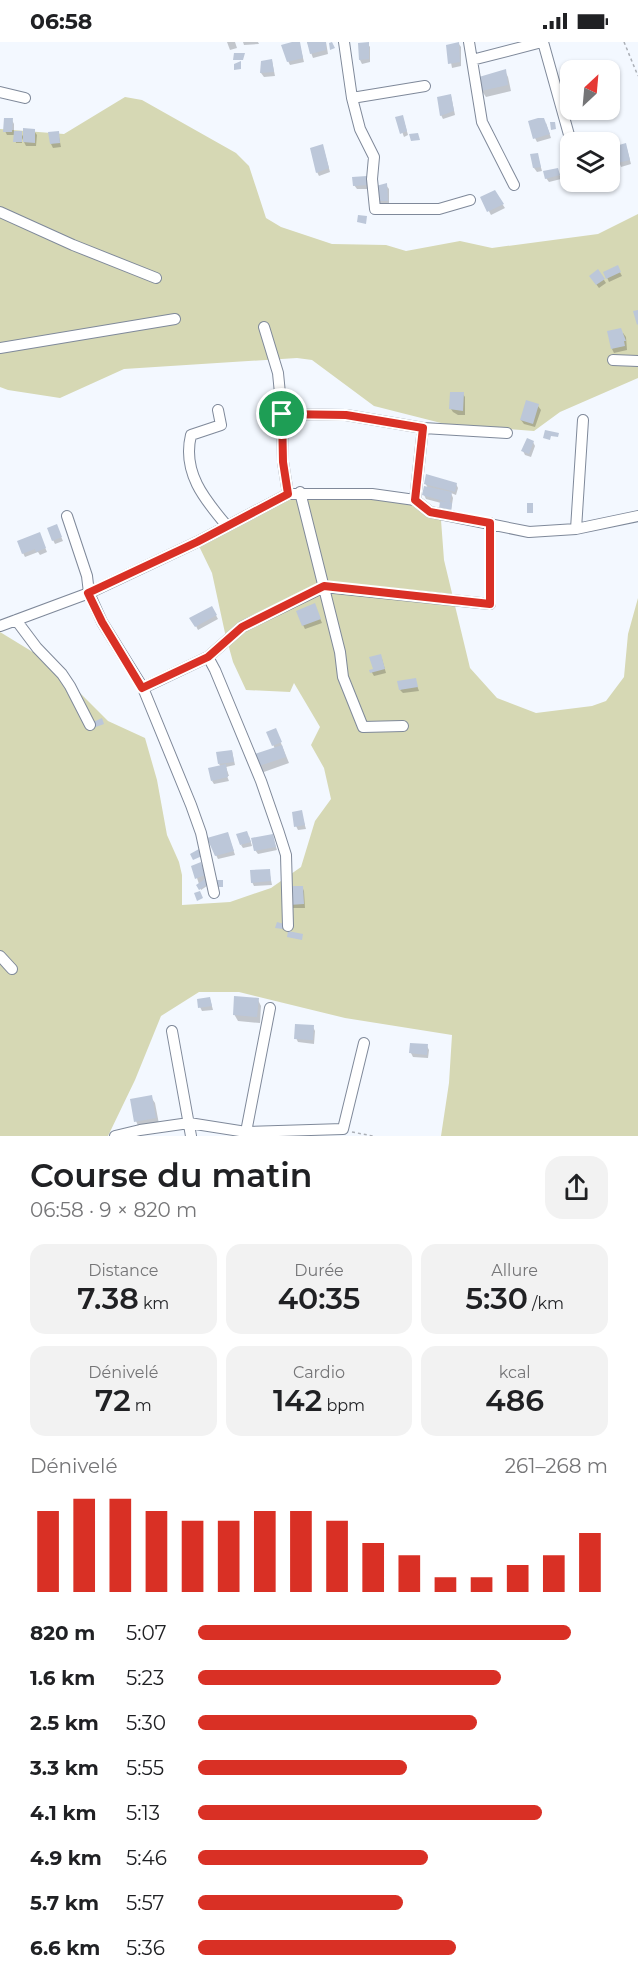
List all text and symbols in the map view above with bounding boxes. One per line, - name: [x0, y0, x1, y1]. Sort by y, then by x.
- text: 06:58: [30, 8, 92, 35]
- north arrow: [560, 60, 620, 120]
- map controls: [560, 60, 620, 192]
- button: layers: [560, 132, 620, 192]
- pin: [256, 388, 307, 439]
- icon: arrive: [265, 397, 298, 430]
- text: Course du matin: [30, 1155, 312, 1195]
- button: share: [545, 1156, 608, 1219]
- text: 06:58 · 9 × 820 m: [30, 1198, 197, 1222]
- text: Distance: [88, 1261, 158, 1280]
- text: Durée: [294, 1261, 344, 1280]
- text: Allure: [491, 1261, 538, 1280]
- text: 7.38: [77, 1280, 139, 1317]
- text: 40:35: [278, 1280, 360, 1317]
- text: 5:30: [465, 1280, 528, 1317]
- text: km: [139, 1294, 169, 1313]
- text: /km: [528, 1294, 564, 1313]
- text: Dénivelé: [88, 1363, 158, 1382]
- text: Cardio: [293, 1363, 345, 1382]
- text: kcal: [499, 1363, 531, 1382]
- text: 72: [95, 1382, 131, 1419]
- text: 142: [273, 1382, 322, 1419]
- text: 486: [485, 1382, 544, 1419]
- text: m: [131, 1396, 152, 1415]
- text: bpm: [322, 1396, 365, 1415]
- text: Dénivelé: [30, 1454, 118, 1478]
- text: 261–268 m: [505, 1454, 608, 1478]
- text: 820 m: [30, 1621, 95, 1645]
- text: 5:07: [126, 1621, 166, 1645]
- text: 1.6 km: [30, 1666, 95, 1690]
- text: 5:23: [126, 1666, 164, 1690]
- text: 2.5 km: [30, 1711, 99, 1735]
- text: 5:30: [126, 1711, 166, 1735]
- text: 3.3 km: [30, 1756, 99, 1780]
- text: 5:55: [126, 1756, 164, 1780]
- text: 4.1 km: [30, 1801, 97, 1825]
- text: 5:13: [126, 1801, 160, 1825]
- text: 4.9 km: [30, 1846, 102, 1870]
- text: 5:46: [126, 1846, 167, 1870]
- text: 5.7 km: [30, 1891, 99, 1915]
- text: 5:57: [126, 1891, 164, 1915]
- text: 6.6 km: [30, 1936, 100, 1960]
- text: 5:36: [126, 1936, 165, 1960]

